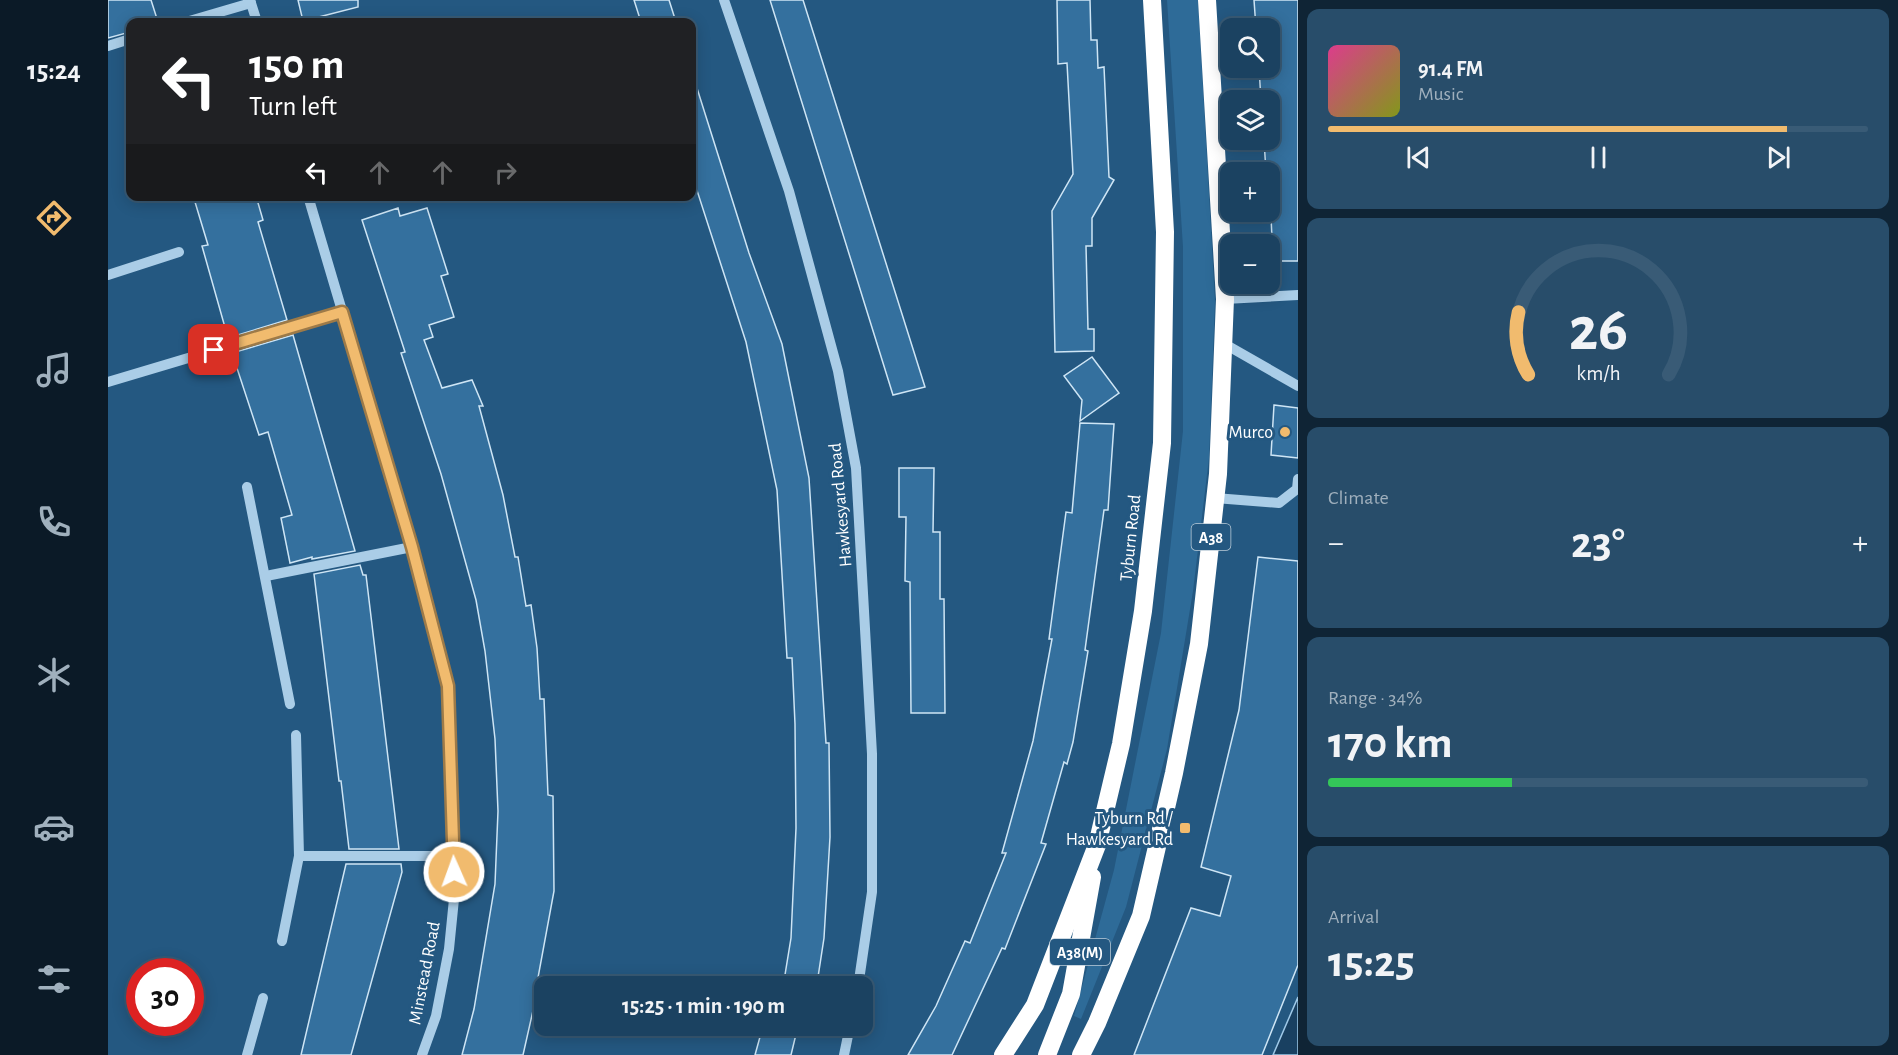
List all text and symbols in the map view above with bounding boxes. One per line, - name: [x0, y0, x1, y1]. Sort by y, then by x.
- map controls: [1220, 18, 1280, 294]
- button: search: [1220, 18, 1280, 78]
- icon: left: [150, 42, 228, 120]
- text: 150 m: [249, 44, 344, 86]
- text: 15:24: [27, 57, 81, 84]
- text: 91.4 FM: [1418, 58, 1483, 80]
- text: Music: [1418, 84, 1464, 104]
- button: layers: [1220, 90, 1280, 150]
- text: Turn left: [249, 93, 337, 120]
- icon: previous: [1402, 141, 1435, 174]
- icon: pause: [1582, 141, 1615, 174]
- icon: next: [1762, 141, 1795, 174]
- icon: left: [300, 156, 333, 189]
- icon: ahead: [363, 156, 396, 189]
- icon: ahead: [426, 156, 459, 189]
- icon: right: [489, 156, 522, 189]
- button: +: [1220, 162, 1280, 222]
- icon: directions: [33, 197, 75, 239]
- button: −: [1220, 234, 1280, 294]
- text: 26: [1568, 299, 1628, 361]
- pin: [188, 324, 239, 375]
- icon: arrive: [197, 333, 230, 366]
- icon: music: [33, 349, 75, 391]
- text: km/h: [1576, 364, 1620, 385]
- place label: Murco: [1229, 424, 1273, 442]
- marker: Murco: [1278, 425, 1292, 439]
- street label: Hawkesyard Road: [827, 442, 855, 568]
- text: Climate: [1328, 488, 1389, 508]
- street label: Tyburn Road: [1117, 494, 1145, 583]
- icon: phone: [33, 501, 75, 543]
- text: 23°: [1571, 521, 1625, 566]
- road number: A38: [1192, 524, 1230, 550]
- text: −: [1328, 527, 1344, 560]
- text: +: [1852, 527, 1868, 560]
- icon: climate: [33, 654, 75, 696]
- text: Range · 34%: [1328, 688, 1423, 708]
- text: 170 km: [1328, 721, 1452, 766]
- icon: car: [33, 806, 75, 848]
- place label: Tyburn Rd / Hawkesyard Rd: [1066, 810, 1174, 849]
- marker: Tyburn Rd / Hawkesyard Rd: [1178, 821, 1192, 835]
- position arrow: [422, 840, 486, 904]
- text: Arrival: [1328, 907, 1379, 927]
- street label: Minstead Road: [406, 920, 444, 1026]
- road number: A38(M): [1050, 939, 1110, 965]
- text: 15:25: [1328, 940, 1415, 985]
- icon: filters: [33, 958, 75, 1000]
- speed limit sign: 30: [126, 958, 204, 1036]
- text: 15:25 · 1 min · 190 m: [622, 995, 785, 1017]

